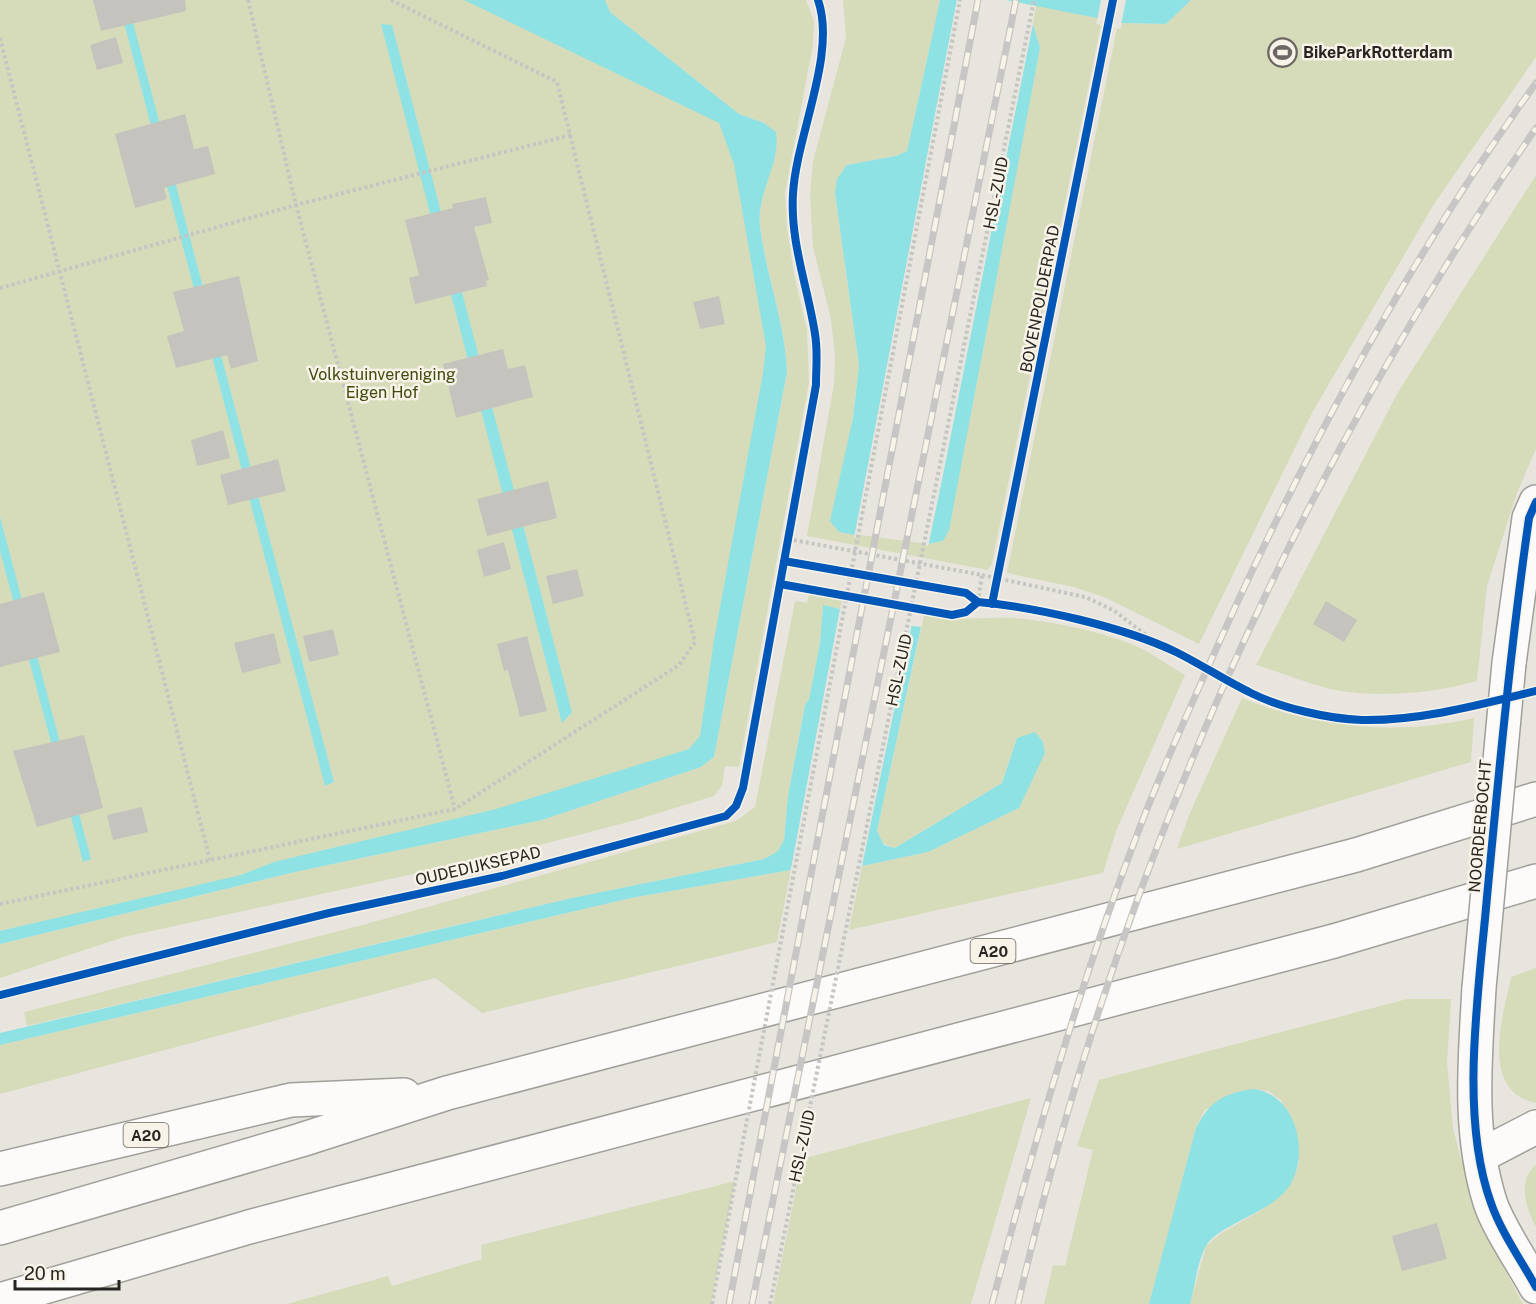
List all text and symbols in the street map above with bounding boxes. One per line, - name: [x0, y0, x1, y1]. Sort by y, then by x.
- sports icon: BikeParkRotterdam: [1266, 36, 1298, 68]
- place label: BikeParkRotterdam: [1303, 43, 1453, 62]
- street label: HSL-ZUID: [980, 155, 1012, 231]
- street label: BOVENPOLDERPAD: [1016, 224, 1064, 374]
- park label: Volkstuinvereniging Eigen Hof: [308, 365, 456, 402]
- street label: HSL-ZUID: [882, 632, 916, 708]
- street label: NOORDERBOCHT: [1465, 758, 1495, 893]
- street label: OUDEDIJKSEPAD: [413, 842, 543, 890]
- road number: A20: [970, 939, 1016, 963]
- street label: HSL-ZUID: [785, 1108, 819, 1184]
- road number: A20: [124, 1123, 168, 1147]
- scale bar: [15, 1253, 118, 1291]
- text: 20 m: [24, 1263, 66, 1284]

